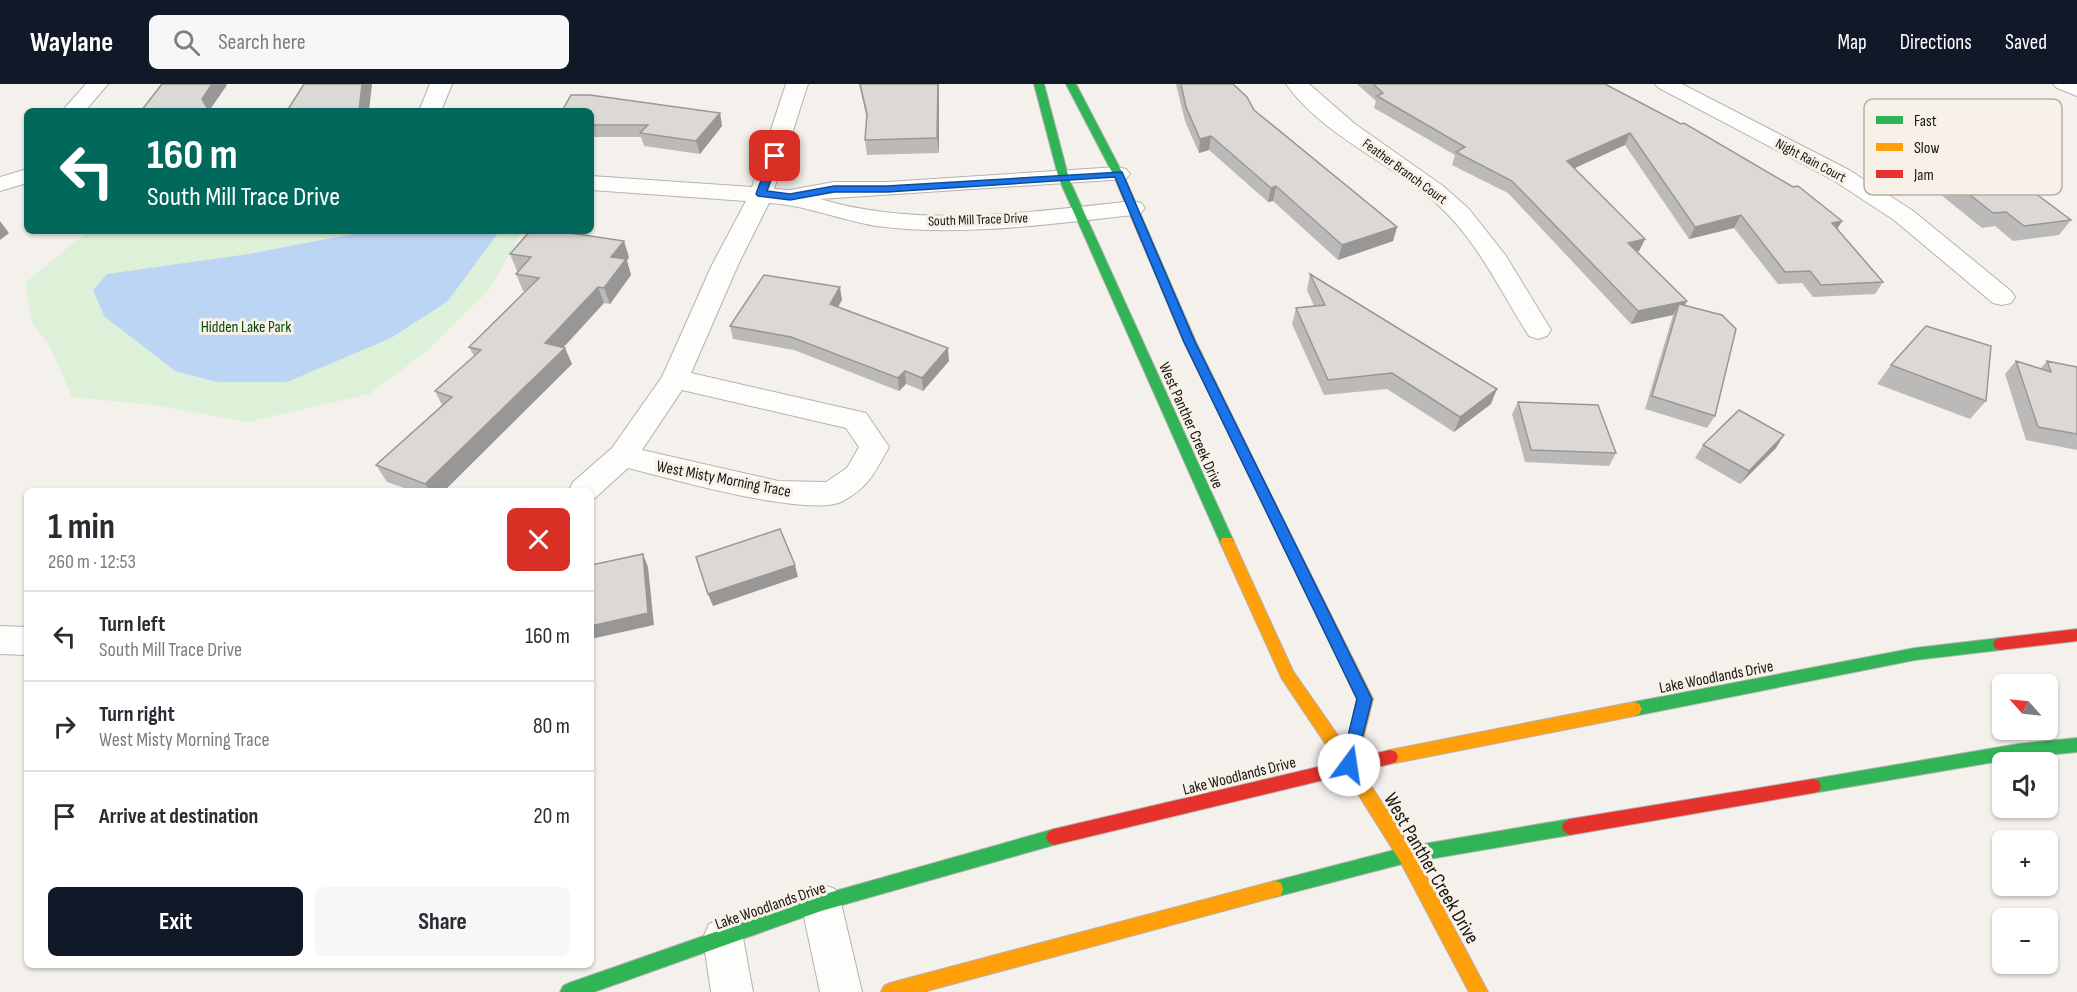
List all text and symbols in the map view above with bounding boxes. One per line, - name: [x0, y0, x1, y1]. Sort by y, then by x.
- search box: [149, 15, 569, 69]
- text: Waylane: [30, 26, 113, 59]
- icon: search: [170, 26, 203, 59]
- text: Search here: [218, 29, 306, 56]
- text: Map: [1837, 30, 1867, 55]
- text: Directions: [1900, 30, 1972, 55]
- text: Saved: [2005, 30, 2047, 55]
- legend: [1864, 99, 2062, 195]
- text: Fast: [1914, 112, 1937, 131]
- text: 160 m: [147, 130, 238, 181]
- pin: [749, 130, 800, 181]
- icon: left: [48, 132, 126, 210]
- street label: Feather Branch Court: [1359, 135, 1450, 208]
- street label: Night Rain Court: [1773, 135, 1849, 186]
- icon: arrive: [758, 139, 791, 172]
- text: Slow: [1914, 139, 1939, 158]
- text: Jam: [1913, 166, 1934, 185]
- text: South Mill Trace Drive: [147, 181, 340, 213]
- street label: South Mill Trace Drive: [928, 209, 1028, 230]
- park label: Hidden Lake Park: [201, 318, 291, 337]
- street label: West Panther Creek Drive: [1154, 360, 1227, 492]
- street label: West Misty Morning Trace: [655, 457, 793, 502]
- text: 1 min: [48, 506, 115, 549]
- button: close: [507, 508, 570, 571]
- text: 260 m · 12:53: [48, 550, 136, 574]
- text: Turn left: [99, 611, 165, 638]
- icon: left: [48, 620, 81, 653]
- text: 160 m: [525, 623, 570, 650]
- text: South Mill Trace Drive: [99, 638, 242, 662]
- street label: Lake Woodlands Drive: [1658, 657, 1775, 698]
- north arrow: [1992, 674, 2058, 740]
- map controls: [1992, 674, 2058, 974]
- text: Turn right: [99, 701, 175, 728]
- icon: right: [48, 710, 81, 743]
- text: 80 m: [533, 713, 570, 740]
- text: West Misty Morning Trace: [99, 728, 270, 752]
- position arrow: [1317, 733, 1381, 797]
- button: sound: [1992, 752, 2058, 818]
- street label: Lake Woodlands Drive: [1181, 753, 1298, 800]
- street label: West Panther Creek Drive: [1378, 789, 1484, 948]
- icon: arrive: [48, 800, 81, 833]
- text: Arrive at destination: [99, 803, 258, 830]
- text: 20 m: [534, 803, 570, 830]
- button: +: [1992, 830, 2058, 896]
- street label: Lake Woodlands Drive: [713, 879, 828, 934]
- button: Exit: [48, 887, 303, 956]
- button: Share: [315, 887, 570, 956]
- button: −: [1992, 908, 2058, 974]

